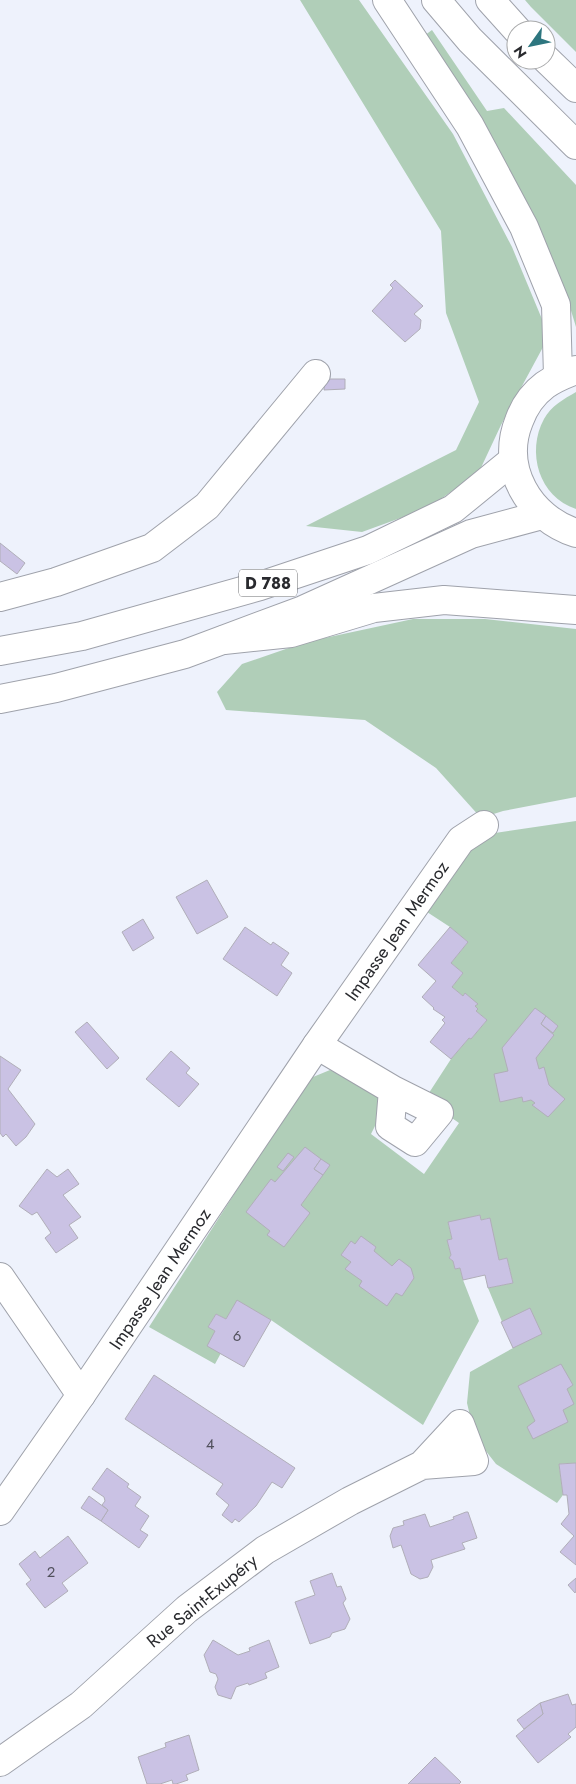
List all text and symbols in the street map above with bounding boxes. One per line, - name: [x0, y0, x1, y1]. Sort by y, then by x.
- north arrow: [506, 20, 556, 70]
- text: N: [509, 42, 532, 62]
- road number: D 788: [239, 570, 297, 596]
- street label: Impasse Jean Mermoz: [339, 855, 456, 1006]
- street label: Impasse Jean Mermoz: [103, 1203, 217, 1355]
- house number: 6: [233, 1325, 241, 1347]
- house number: 4: [206, 1433, 215, 1455]
- street label: Rue Saint-Exupéry: [141, 1548, 263, 1654]
- house number: 2: [47, 1561, 55, 1583]

